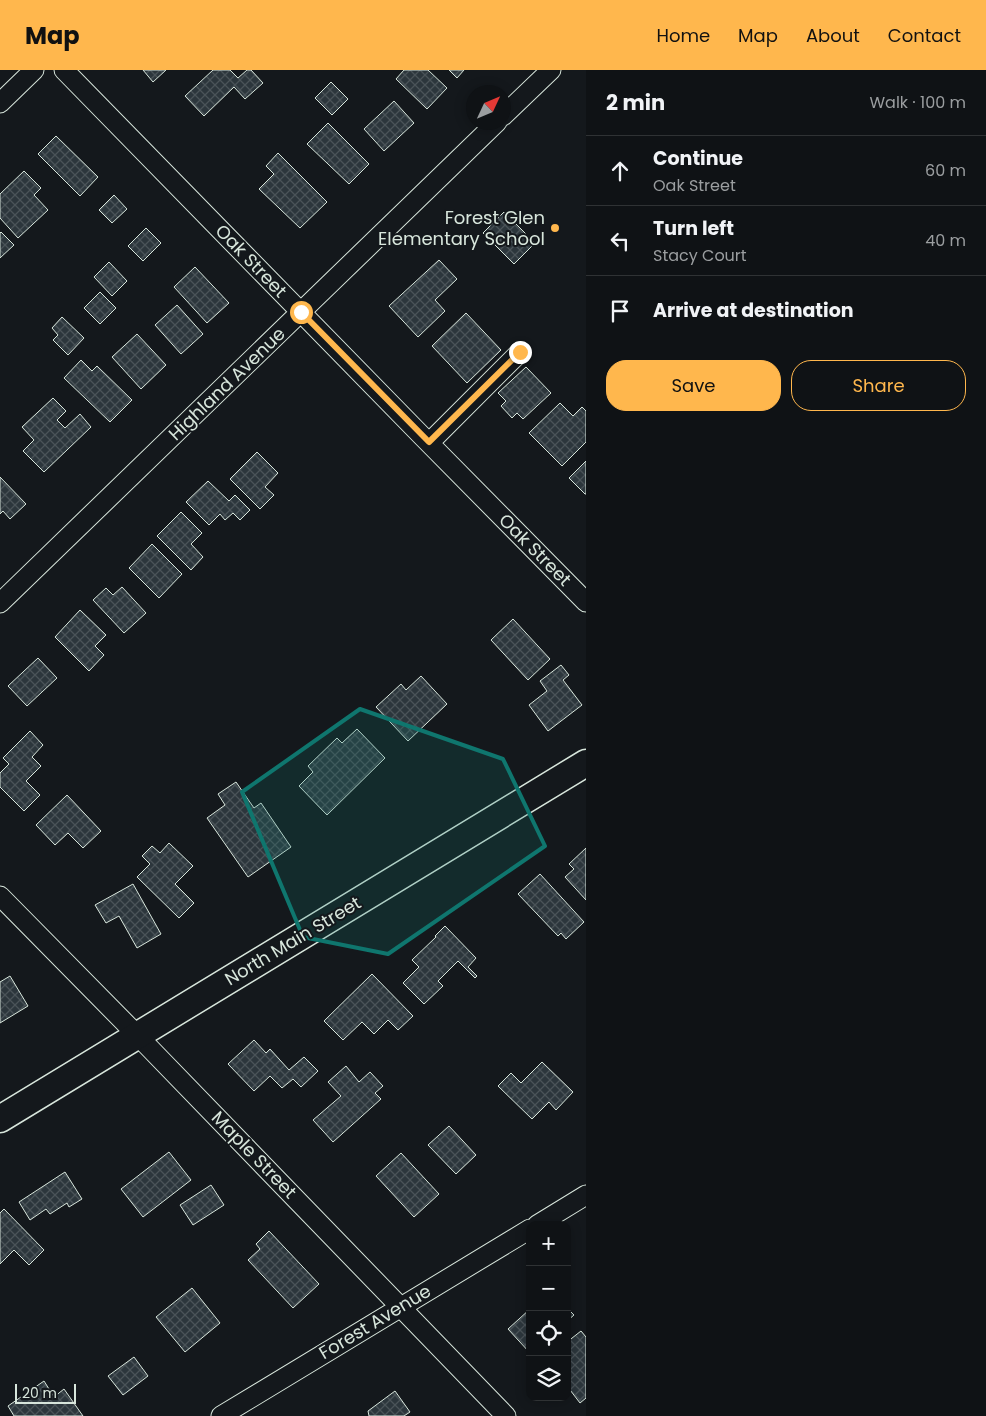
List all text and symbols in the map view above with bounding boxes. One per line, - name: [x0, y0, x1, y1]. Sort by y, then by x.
- text: Map: [25, 19, 80, 52]
- text: Home: [656, 23, 710, 48]
- text: Map: [738, 23, 778, 48]
- text: About: [806, 23, 860, 48]
- text: Contact: [888, 23, 961, 48]
- north arrow: [466, 85, 511, 130]
- text: 2 min: [606, 88, 665, 117]
- text: Walk · 100 m: [869, 91, 966, 114]
- text: Continue: [653, 145, 743, 172]
- icon: ahead: [606, 157, 634, 185]
- text: 60 m: [925, 159, 966, 182]
- text: Oak Street: [653, 174, 736, 197]
- place label: Forest Glen Elementary School: [378, 205, 545, 251]
- text: Turn left: [653, 215, 734, 242]
- street label: Oak Street: [210, 218, 293, 303]
- marker: Forest Glen Elementary School: [549, 222, 561, 234]
- icon: left: [606, 227, 634, 255]
- text: 40 m: [925, 229, 966, 252]
- text: Stacy Court: [653, 244, 747, 267]
- icon: arrive: [606, 297, 634, 325]
- text: Arrive at destination: [653, 297, 854, 324]
- route start: [290, 301, 313, 324]
- street label: Highland Avenue: [163, 321, 290, 446]
- route end: [509, 341, 532, 364]
- button: Save: [606, 360, 781, 411]
- button: Share: [791, 360, 966, 411]
- street label: Oak Street: [494, 508, 577, 591]
- street label: North Main Street: [220, 890, 366, 991]
- street label: Maple Street: [206, 1105, 303, 1204]
- map controls: [526, 1221, 571, 1401]
- button: +: [526, 1221, 571, 1266]
- button: −: [526, 1266, 571, 1311]
- street label: Forest Avenue: [314, 1278, 436, 1365]
- button: locate: [526, 1311, 571, 1356]
- button: layers: [526, 1356, 571, 1401]
- scale bar: [15, 1381, 76, 1404]
- text: 20 m: [22, 1383, 57, 1403]

